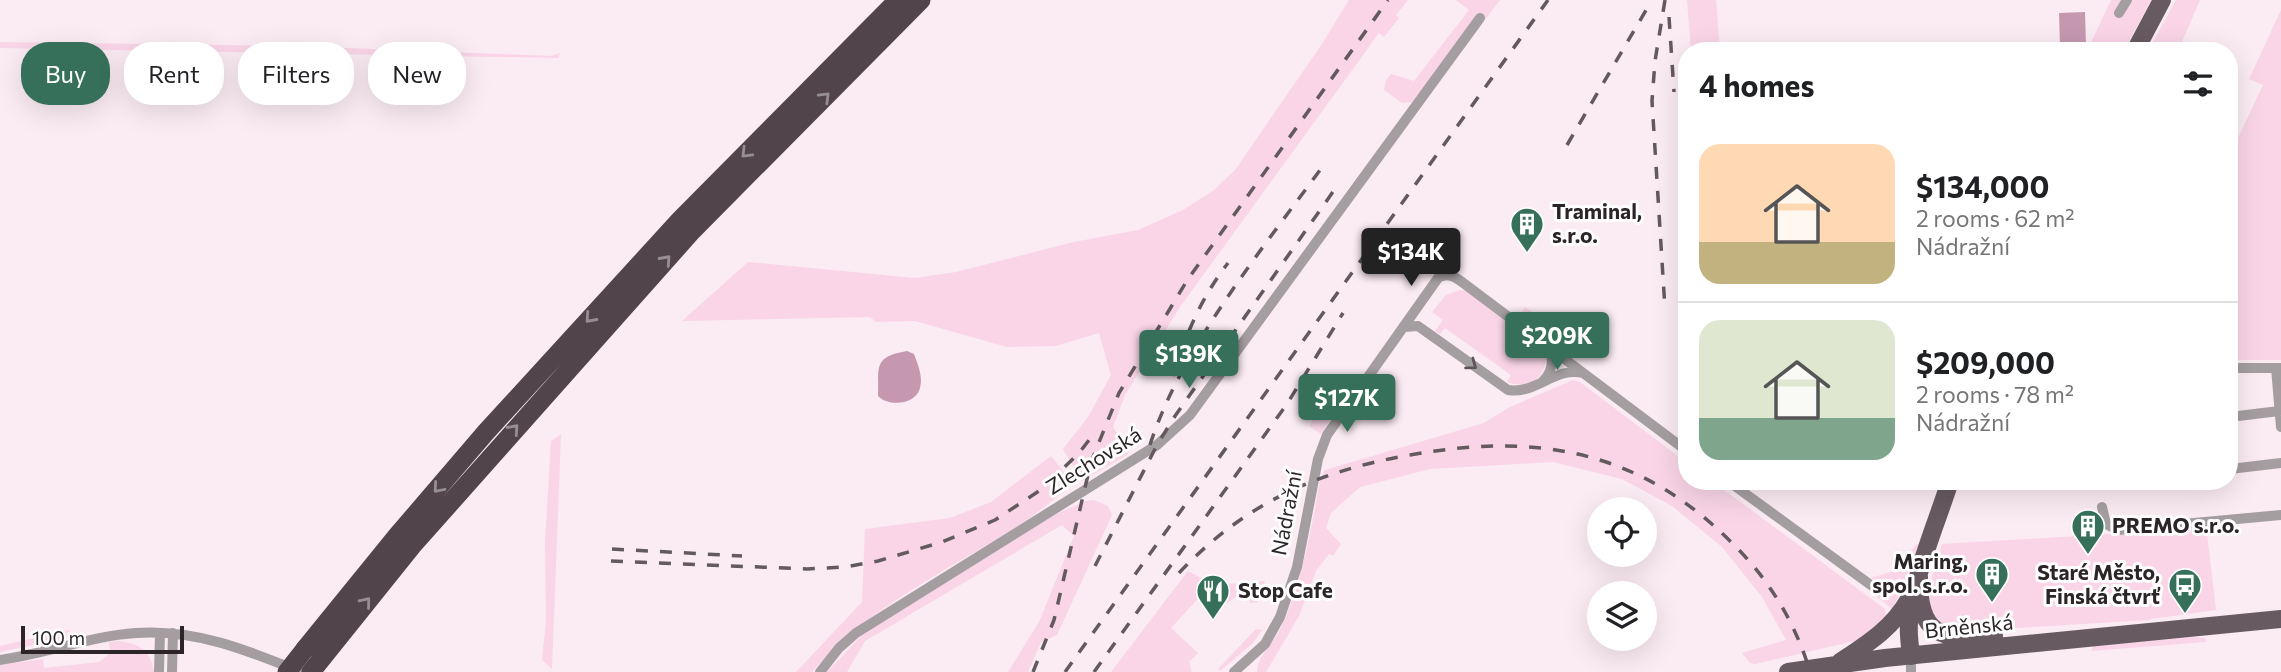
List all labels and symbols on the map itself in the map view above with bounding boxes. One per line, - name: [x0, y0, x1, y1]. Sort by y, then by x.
- one-way arrow: [816, 92, 829, 105]
- one-way arrow: [742, 145, 754, 157]
- place label: Traminal, s.r.o.: [1552, 198, 1642, 247]
- building icon: Traminal, s.r.o.: [1508, 205, 1546, 254]
- pin: $134K: [1362, 229, 1460, 288]
- one-way arrow: [658, 255, 670, 268]
- one-way arrow: [586, 310, 598, 323]
- pin: $209K: [1508, 312, 1606, 372]
- pin: $139K: [1140, 330, 1238, 390]
- one-way arrow: [1464, 356, 1477, 369]
- pin: $127K: [1298, 374, 1396, 434]
- street label: Zlechovská: [1041, 421, 1145, 499]
- one-way arrow: [506, 424, 518, 437]
- street label: Nádražní: [1265, 468, 1306, 557]
- one-way arrow: [434, 480, 446, 493]
- building icon: PREMO s.r.o.: [2069, 507, 2107, 556]
- place label: PREMO s.r.o.: [2112, 512, 2239, 537]
- place label: Maring, spol. s.r.o.: [1872, 548, 1968, 597]
- building icon: Maring, spol. s.r.o.: [1973, 555, 2011, 604]
- place label: Staré Město, Finská čtvrť: [2037, 559, 2161, 608]
- bus stop icon: Staré Město, Finská čtvrť: [2166, 566, 2204, 615]
- restaurant icon: Stop Cafe: [1194, 572, 1232, 621]
- place label: Stop Cafe: [1238, 577, 1333, 602]
- one-way arrow: [358, 598, 371, 610]
- street label: Brněnská: [1923, 608, 2014, 643]
- scale bar: [21, 623, 184, 655]

